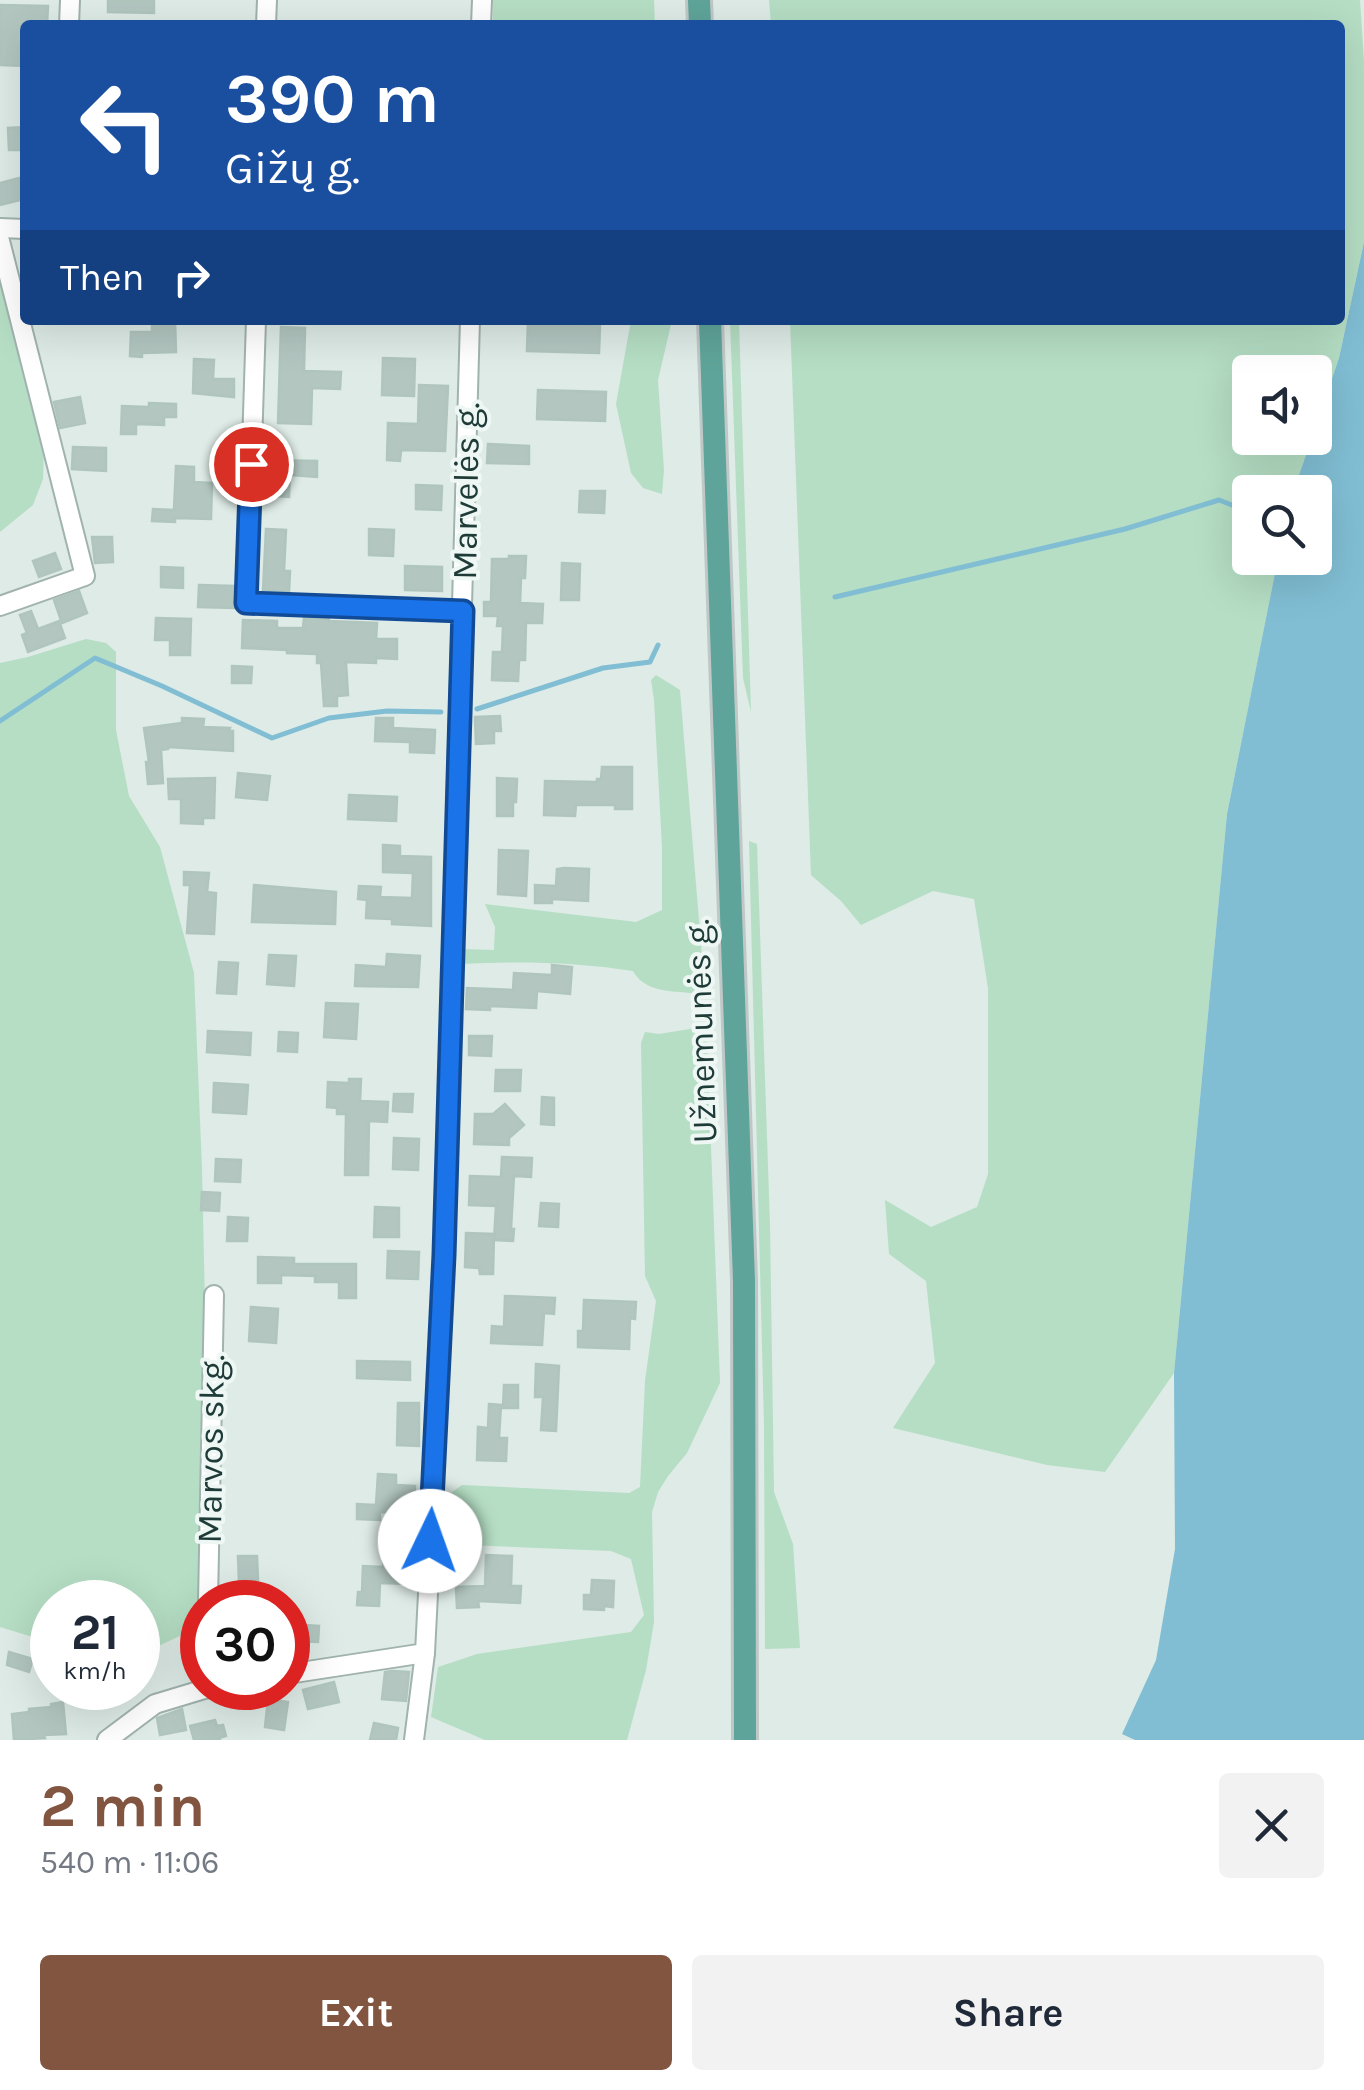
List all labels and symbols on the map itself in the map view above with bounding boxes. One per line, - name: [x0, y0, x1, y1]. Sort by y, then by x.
- street label: Marvelės g.: [444, 402, 488, 580]
- pin: [209, 422, 294, 507]
- street label: Užnemunės g.: [677, 918, 725, 1144]
- street label: Marvos skg.: [189, 1354, 233, 1544]
- position arrow: [378, 1489, 482, 1593]
- speed limit sign: 30: [180, 1580, 310, 1710]

